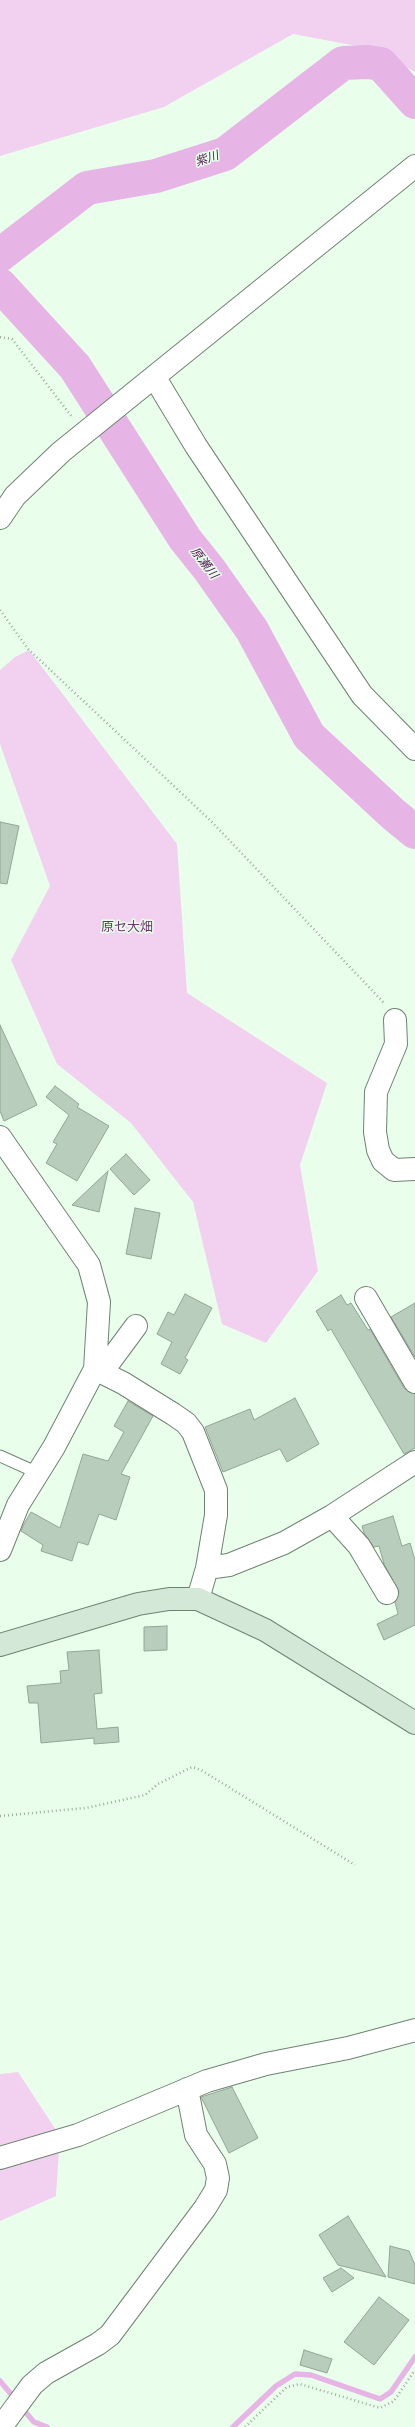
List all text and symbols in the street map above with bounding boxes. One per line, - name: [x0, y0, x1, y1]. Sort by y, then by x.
- water label: 紫川: [193, 148, 221, 170]
- water label: 原瀬川: [187, 544, 221, 582]
- district label: 原セ大畑: [101, 919, 153, 935]

